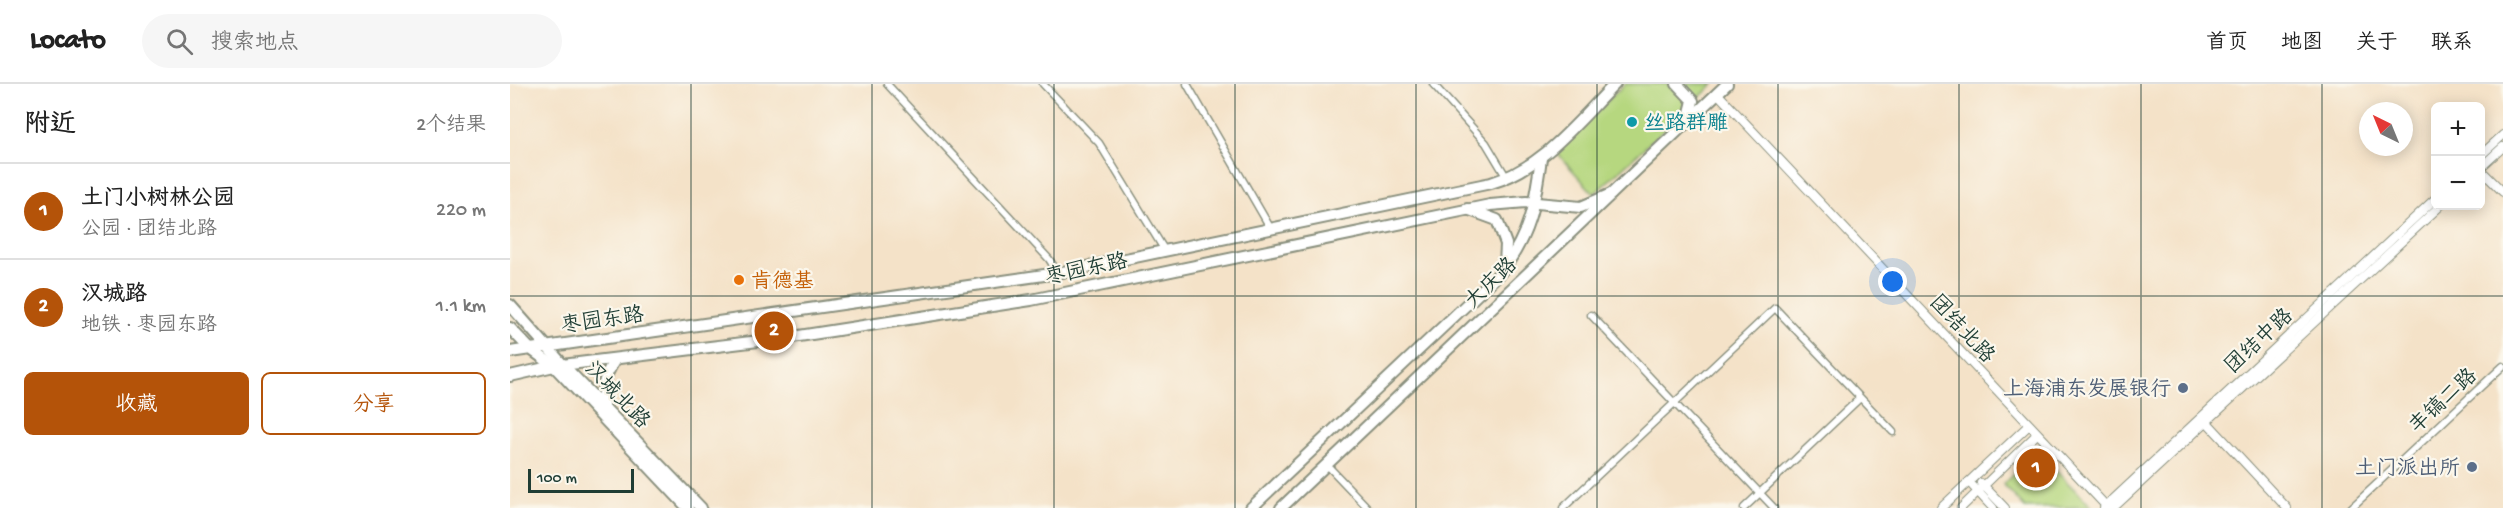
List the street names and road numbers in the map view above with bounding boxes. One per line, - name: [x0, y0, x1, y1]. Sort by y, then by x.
- street label: 枣园东路: [1043, 249, 1130, 292]
- street label: 大庆路: [1460, 252, 1524, 315]
- street label: 团结北路: [1923, 290, 2000, 370]
- street label: 枣园东路: [559, 302, 646, 341]
- street label: 团结中路: [2220, 303, 2300, 380]
- street label: 汉城北路: [577, 356, 655, 435]
- street label: 丰镐二路: [2404, 363, 2484, 440]

